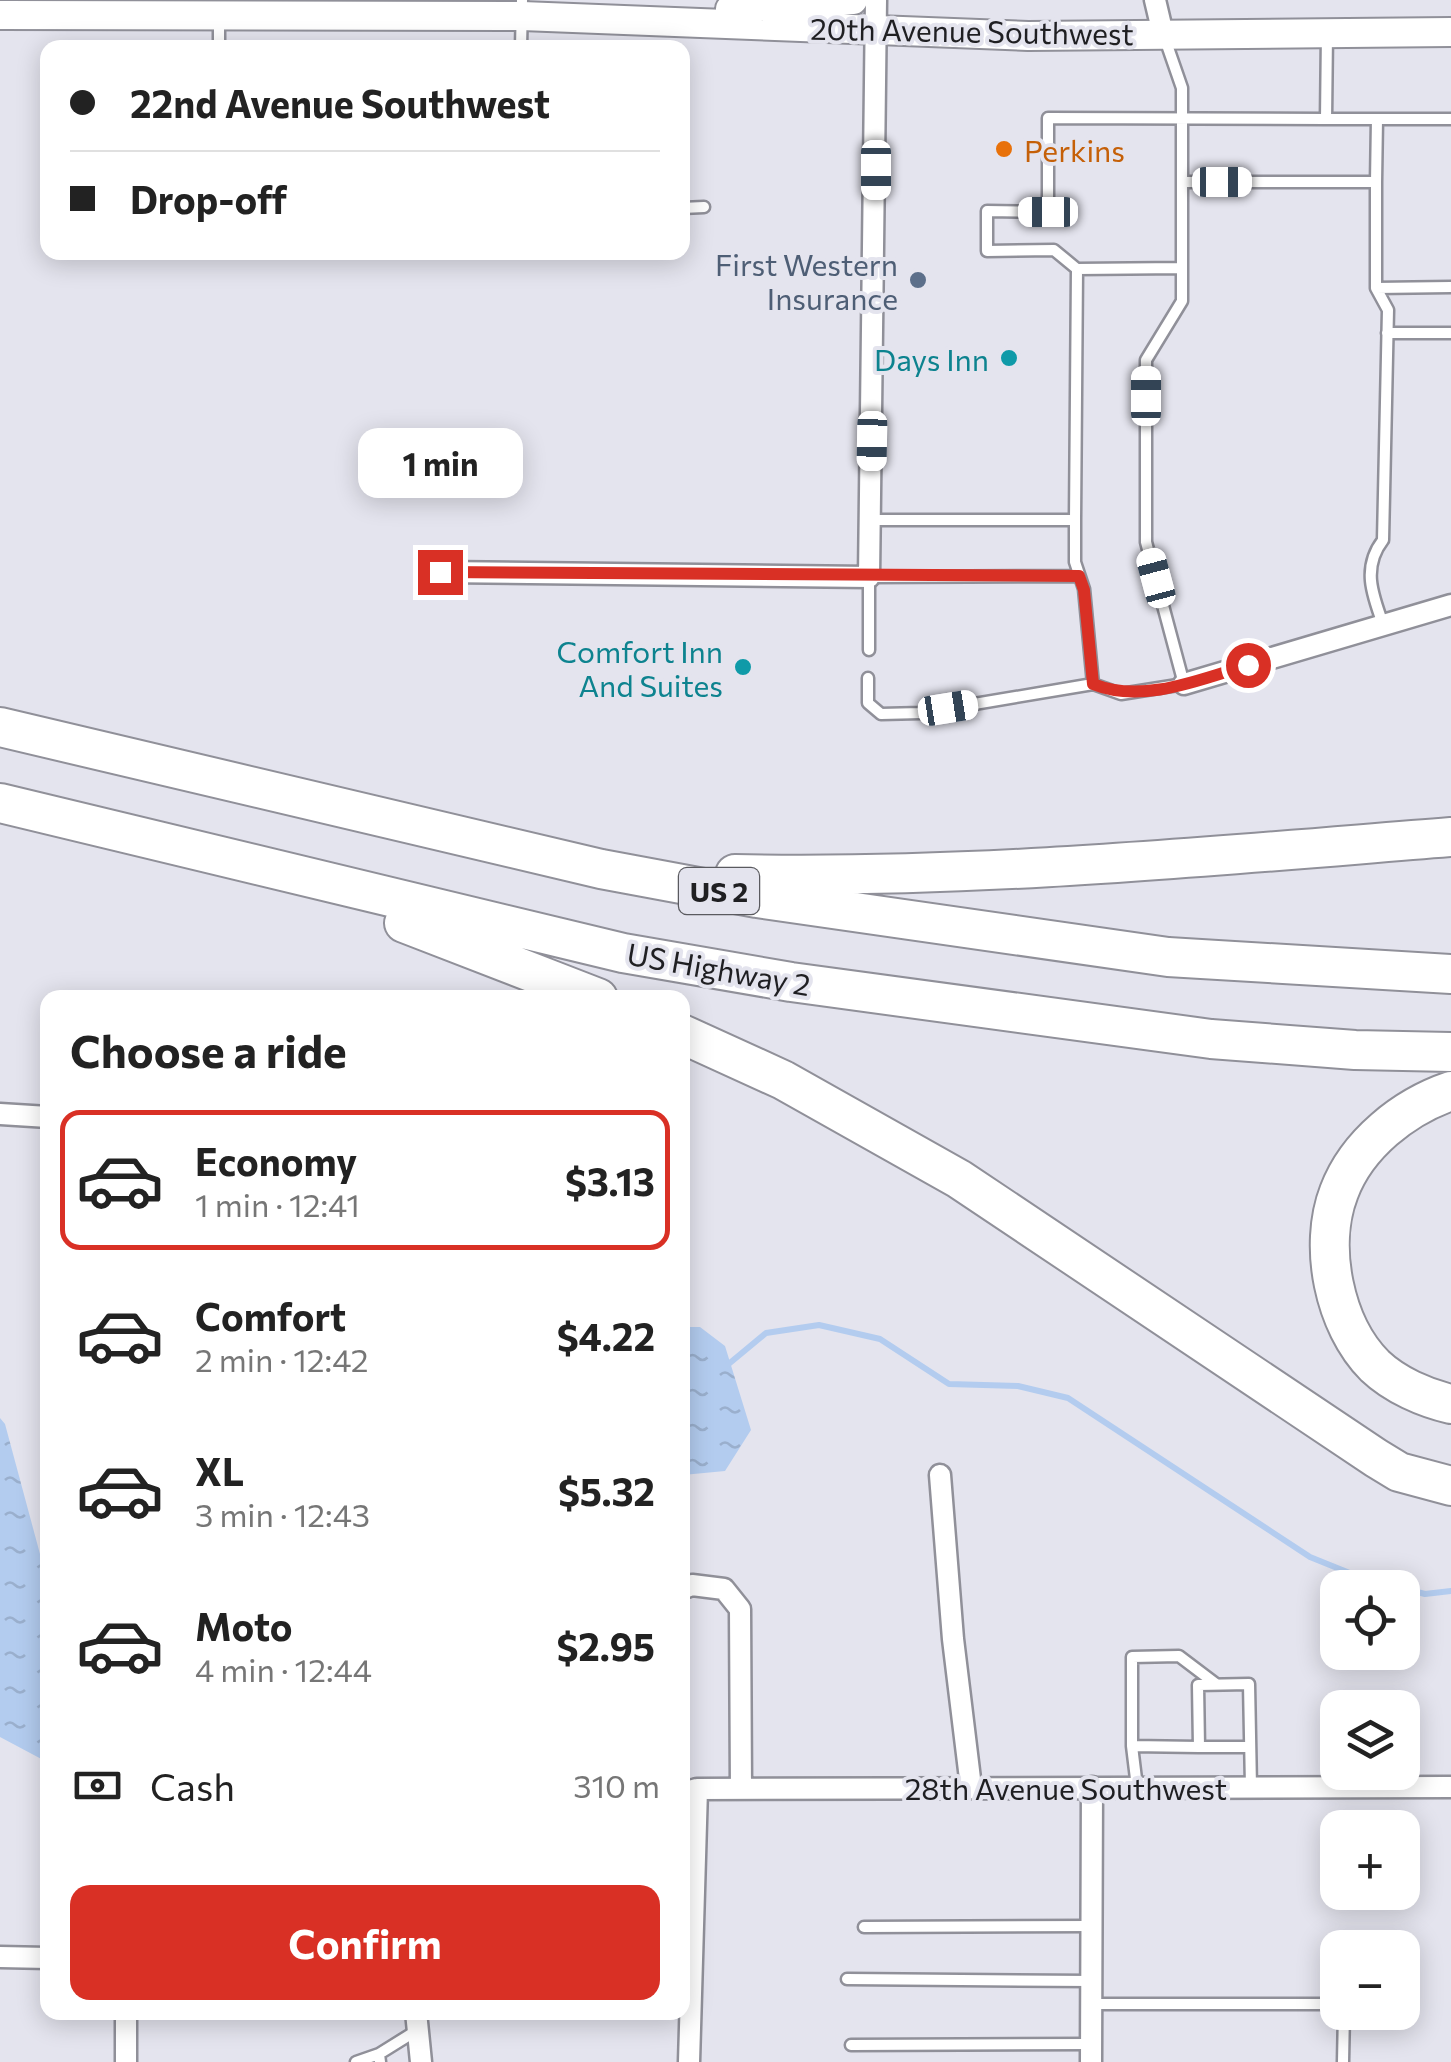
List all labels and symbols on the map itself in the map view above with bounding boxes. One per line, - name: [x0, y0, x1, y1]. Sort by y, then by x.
- street label: 20th Avenue Southwest: [810, 9, 1134, 51]
- place label: Perkins: [1024, 131, 1125, 168]
- marker: Perkins: [993, 138, 1015, 160]
- car: [861, 140, 891, 200]
- car: [1192, 167, 1252, 197]
- car: [1018, 197, 1078, 227]
- place label: First Western Insurance: [715, 245, 898, 316]
- marker: First Western Insurance: [907, 269, 929, 291]
- place label: Days Inn: [874, 340, 989, 377]
- marker: Days Inn: [998, 347, 1020, 369]
- car: [1131, 366, 1161, 426]
- car: [856, 411, 888, 471]
- callout: 1 min: [358, 427, 522, 497]
- car: [1134, 545, 1178, 611]
- route end: [418, 550, 463, 595]
- place label: Comfort Inn And Suites: [557, 632, 723, 703]
- route start: [1226, 643, 1271, 688]
- marker: Comfort Inn And Suites: [732, 656, 754, 678]
- car: [916, 688, 980, 728]
- road number: US 2: [679, 868, 759, 914]
- street label: US Highway 2: [624, 934, 814, 1002]
- street label: 28th Avenue Southwest: [905, 1769, 1227, 1806]

